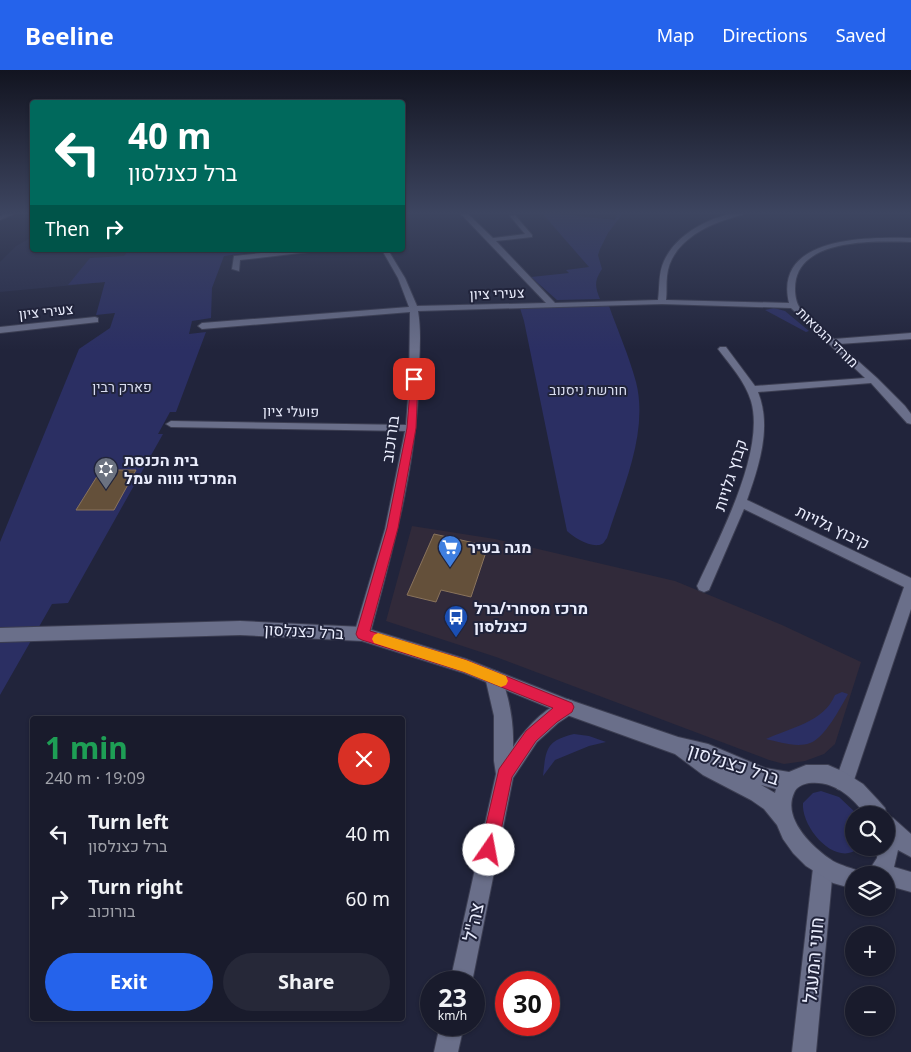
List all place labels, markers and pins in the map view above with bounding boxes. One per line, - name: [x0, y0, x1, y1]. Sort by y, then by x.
- pin: [393, 358, 435, 400]
- place label: בית הכנסת המרכזי נווה עמל: [124, 449, 237, 489]
- synagogue icon: בית הכנסת המרכזי נווה עמל: [93, 456, 119, 490]
- supermarket icon: מגה בעיר: [437, 534, 463, 568]
- place label: מגה בעיר: [468, 536, 532, 558]
- place label: מרכז מסחרי/ברל כצנלסון: [474, 597, 588, 637]
- bus stop icon: מרכז מסחרי/ברל כצנלסון: [443, 604, 469, 638]

